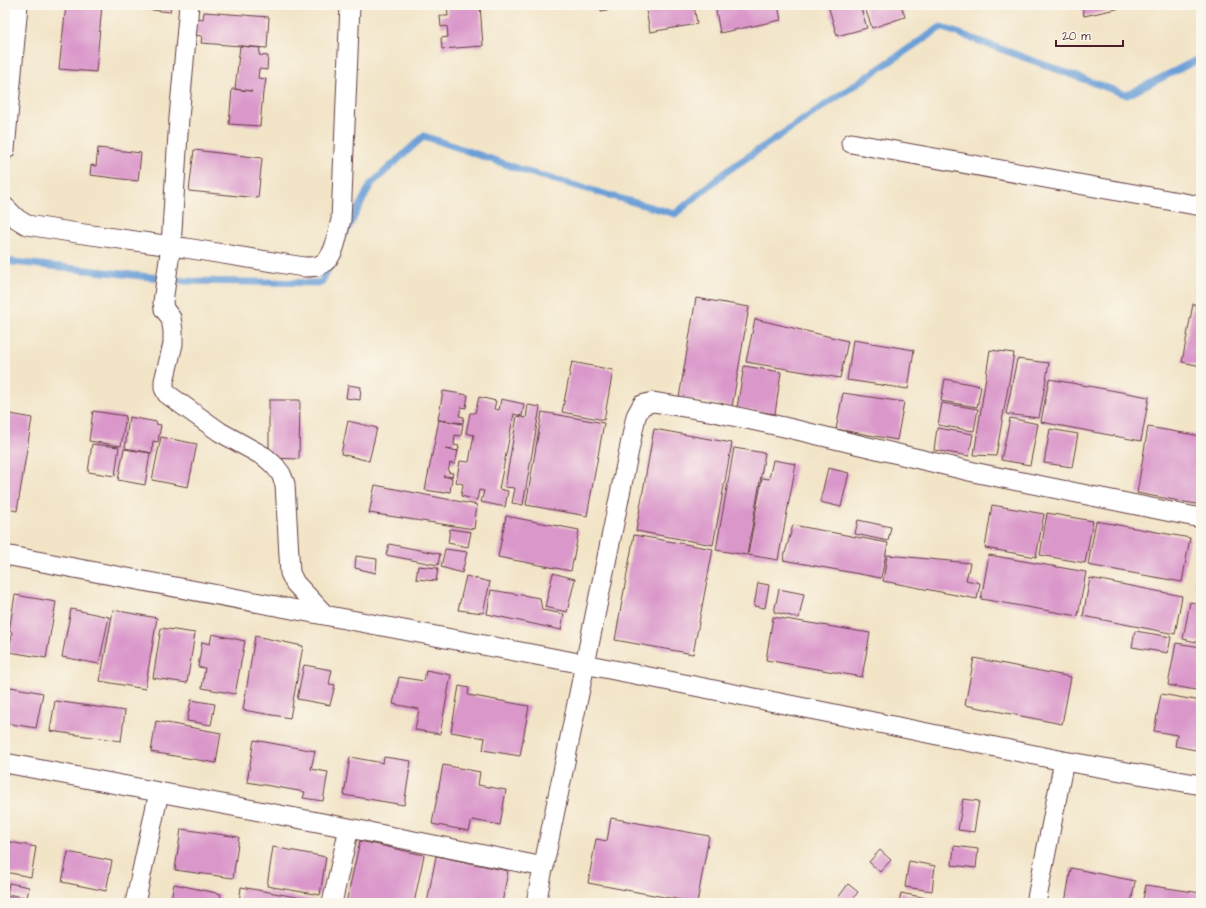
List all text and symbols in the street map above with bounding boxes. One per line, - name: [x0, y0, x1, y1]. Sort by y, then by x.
- scale bar: [1056, 22, 1123, 48]
- text: 20 m: [1062, 28, 1091, 45]

